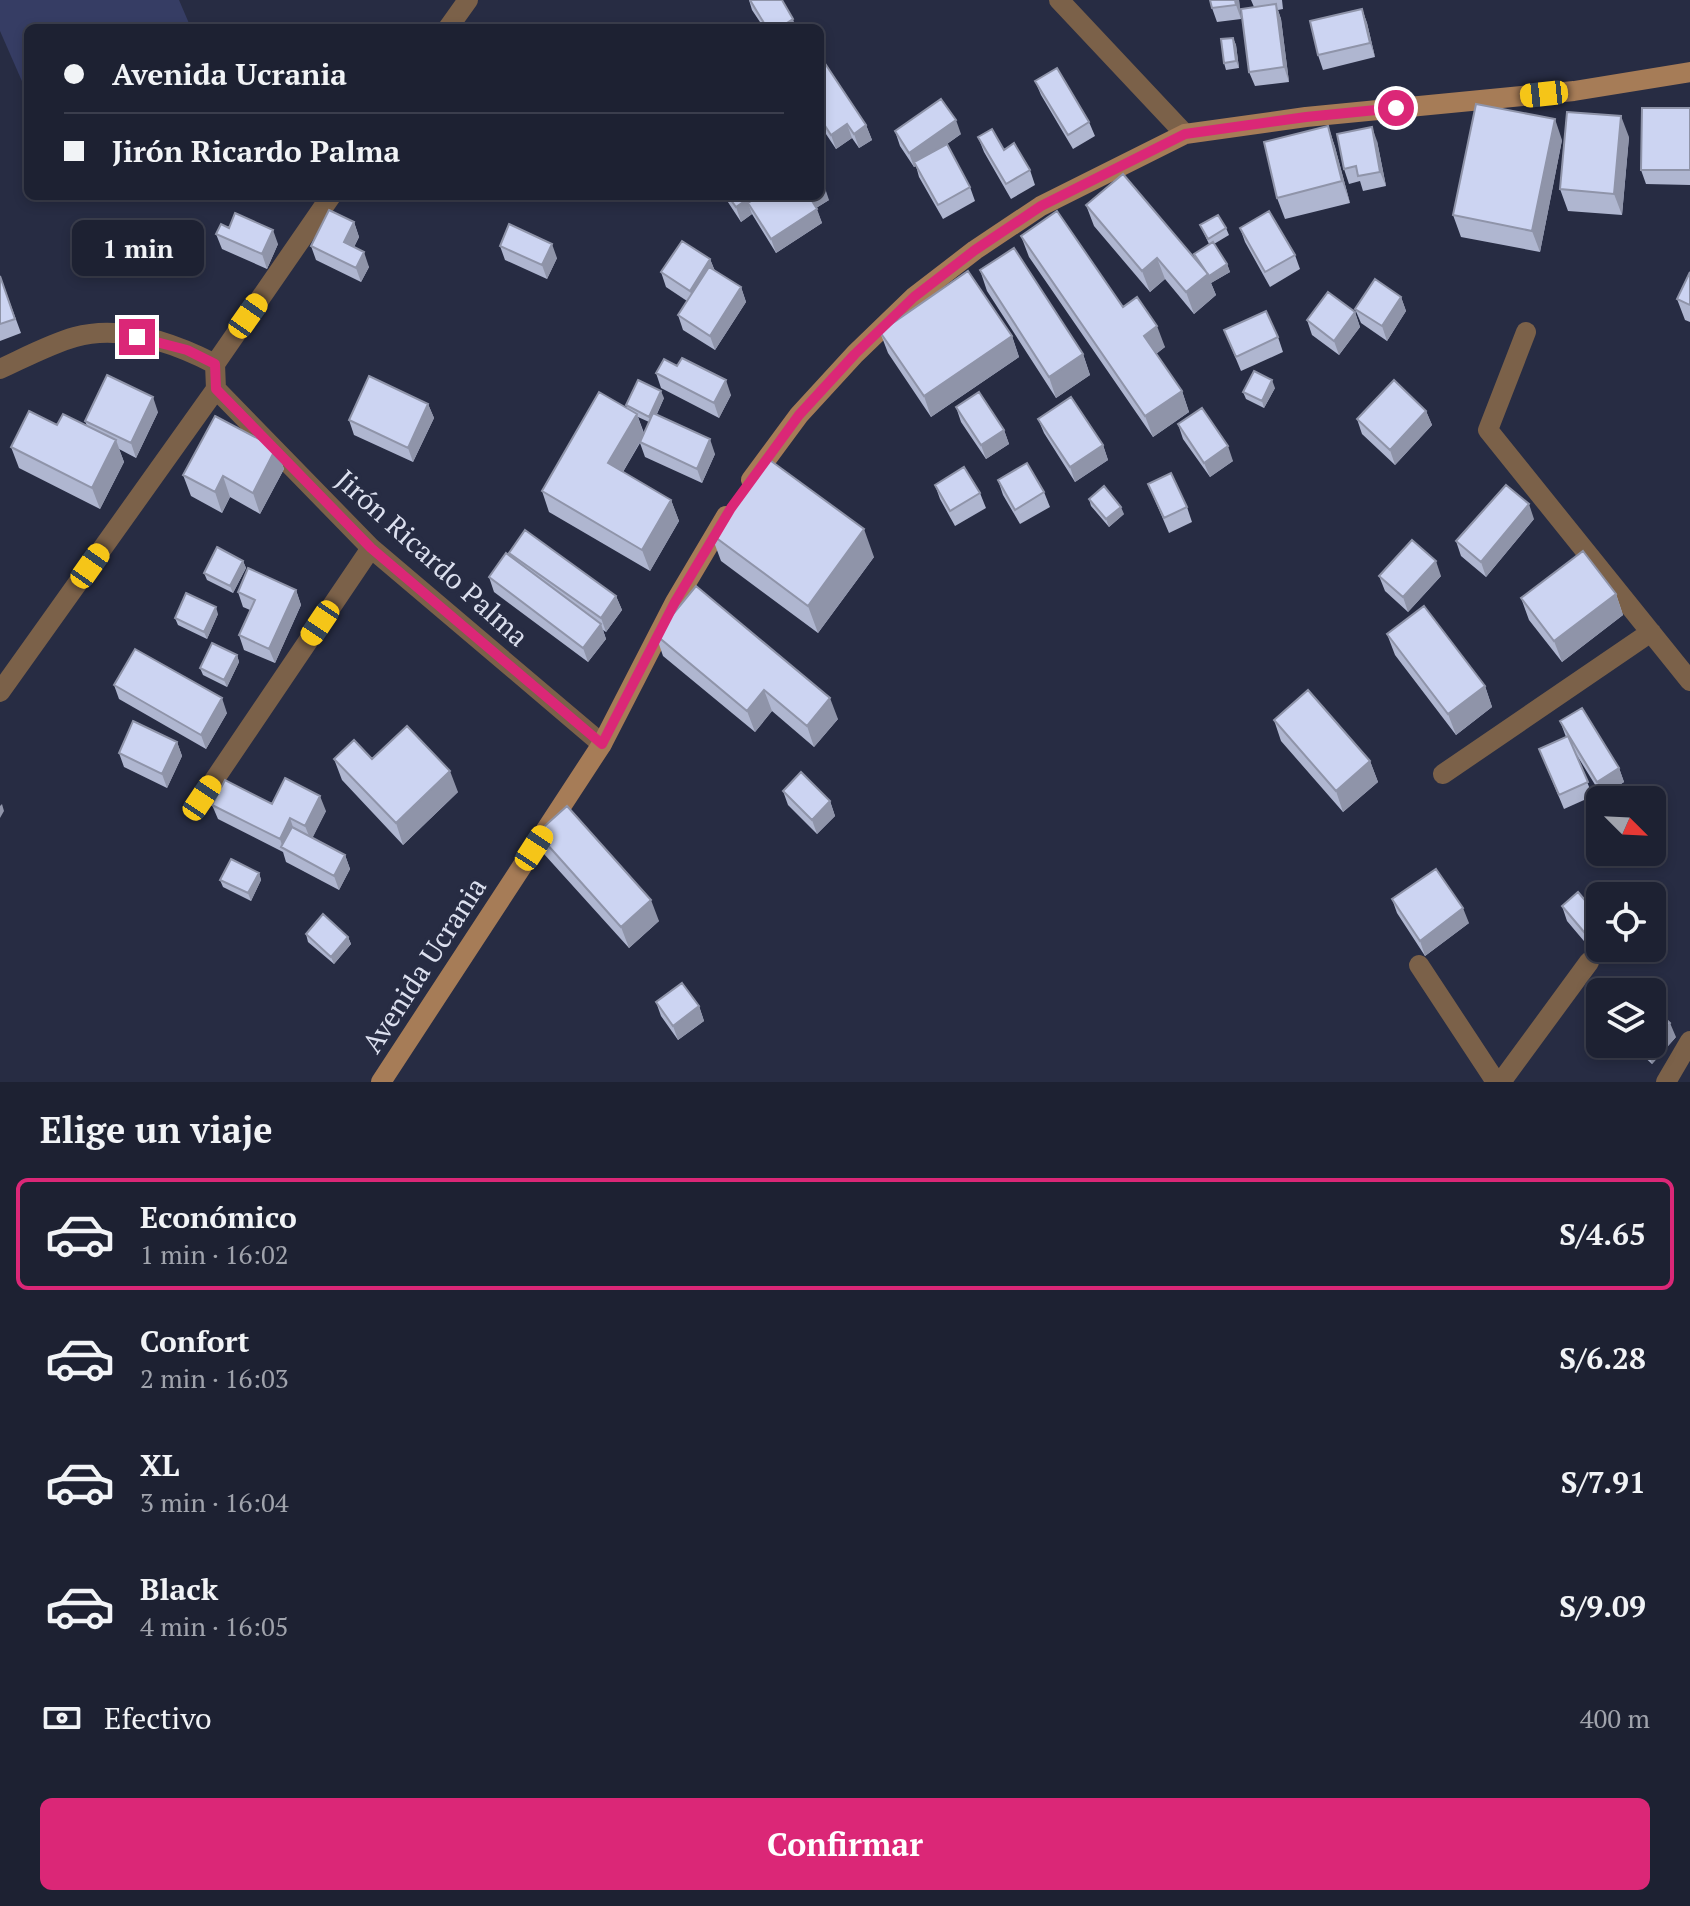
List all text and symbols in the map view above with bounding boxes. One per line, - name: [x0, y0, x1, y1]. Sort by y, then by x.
- text: Avenida Ucrania: [112, 54, 347, 94]
- car: [1519, 80, 1569, 108]
- route start: [1378, 90, 1414, 126]
- text: Jirón Ricardo Palma: [112, 131, 400, 171]
- callout: 1 min: [71, 221, 203, 277]
- text: 1 min: [102, 231, 174, 265]
- car: [224, 289, 272, 343]
- route end: [119, 319, 155, 355]
- street label: Jirón Ricardo Palma: [328, 461, 537, 654]
- car: [66, 539, 114, 593]
- car: [297, 596, 343, 650]
- car: [179, 771, 225, 825]
- north arrow: [1586, 786, 1666, 866]
- map controls: [1586, 786, 1666, 1058]
- car: [511, 821, 557, 875]
- street label: Avenida Ucrania: [353, 870, 494, 1060]
- button: locate: [1586, 882, 1666, 962]
- button: layers: [1586, 978, 1666, 1058]
- text: Elige un viaje: [40, 1106, 273, 1153]
- text: Económico: [140, 1197, 297, 1237]
- icon: car: [44, 1198, 116, 1270]
- text: S/4.65: [1559, 1214, 1646, 1254]
- text: 1 min · 16:02: [140, 1237, 289, 1271]
- text: Confort: [140, 1321, 250, 1361]
- icon: car: [44, 1322, 116, 1394]
- text: S/6.28: [1559, 1338, 1646, 1378]
- text: 2 min · 16:03: [140, 1361, 289, 1395]
- text: XL: [140, 1445, 179, 1485]
- icon: car: [44, 1446, 116, 1518]
- text: S/7.91: [1561, 1462, 1646, 1502]
- text: 3 min · 16:04: [140, 1485, 289, 1519]
- text: Black: [140, 1569, 218, 1609]
- icon: car: [44, 1570, 116, 1642]
- text: S/9.09: [1559, 1586, 1646, 1626]
- text: 4 min · 16:05: [140, 1609, 289, 1643]
- icon: cash: [40, 1696, 84, 1740]
- text: Efectivo: [104, 1698, 212, 1738]
- text: 400 m: [1580, 1701, 1650, 1735]
- button: Confirmar: [40, 1798, 1650, 1890]

